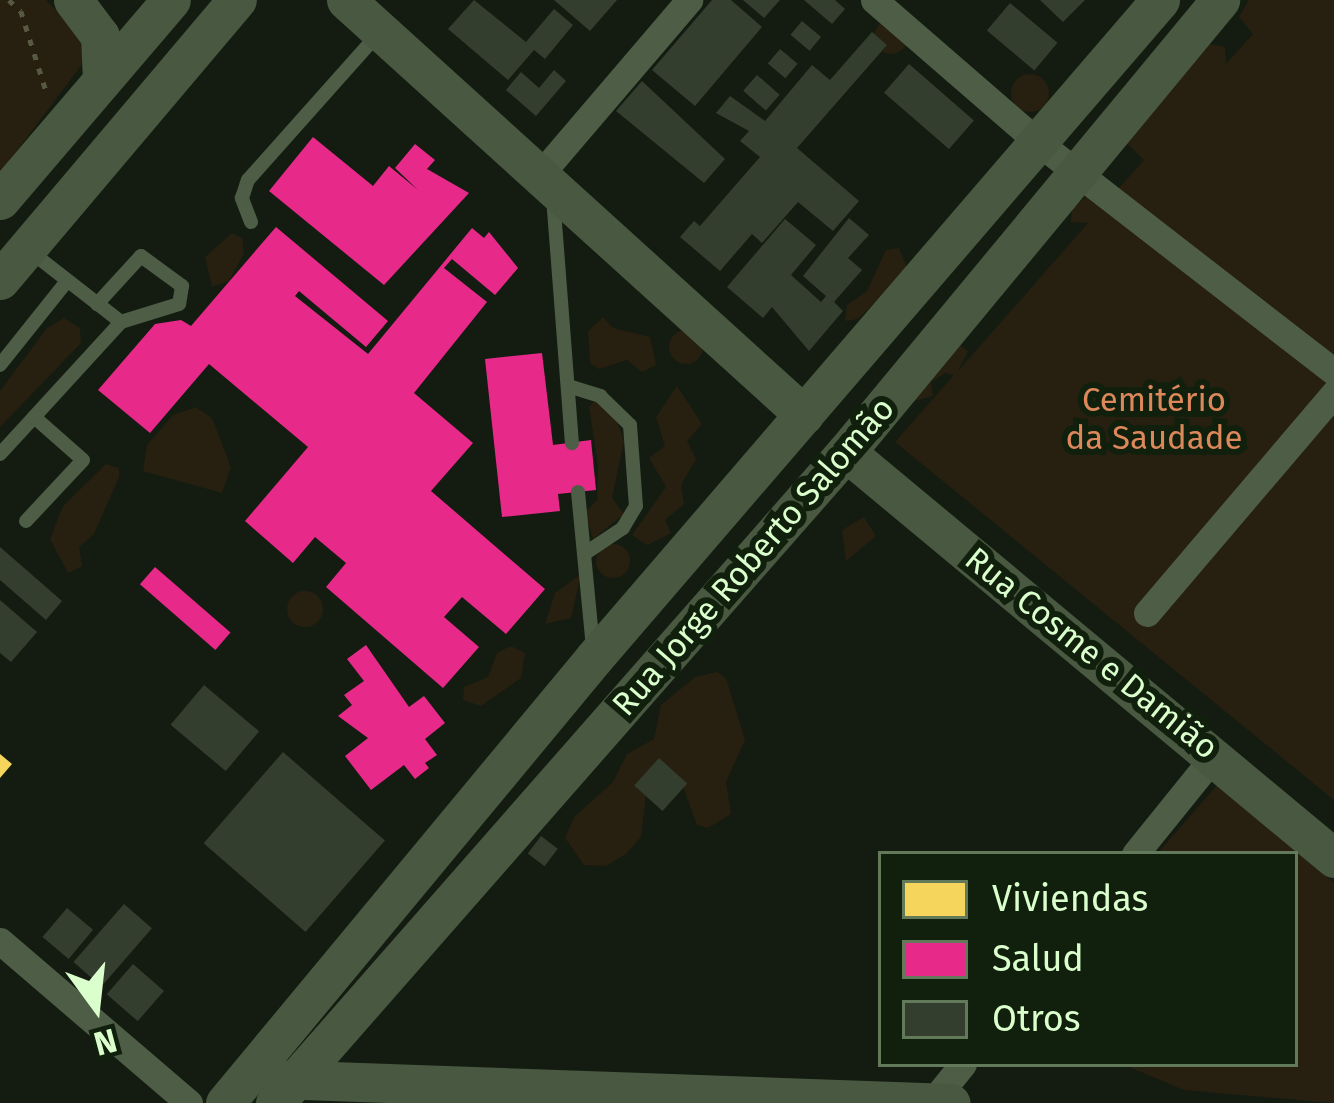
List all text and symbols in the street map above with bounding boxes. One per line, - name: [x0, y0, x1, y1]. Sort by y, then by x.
- park label: Cemitério da Saudade: [1066, 381, 1242, 459]
- street label: Rua Jorge Roberto Salomão: [605, 390, 903, 724]
- street label: Rua Cosme e Damião: [957, 540, 1225, 768]
- legend: [878, 851, 1298, 1067]
- text: Viviendas: [992, 877, 1148, 921]
- text: Salud: [992, 937, 1084, 981]
- north arrow: [36, 947, 156, 1067]
- text: Otros: [992, 997, 1081, 1041]
- text: N: [90, 1020, 121, 1064]

